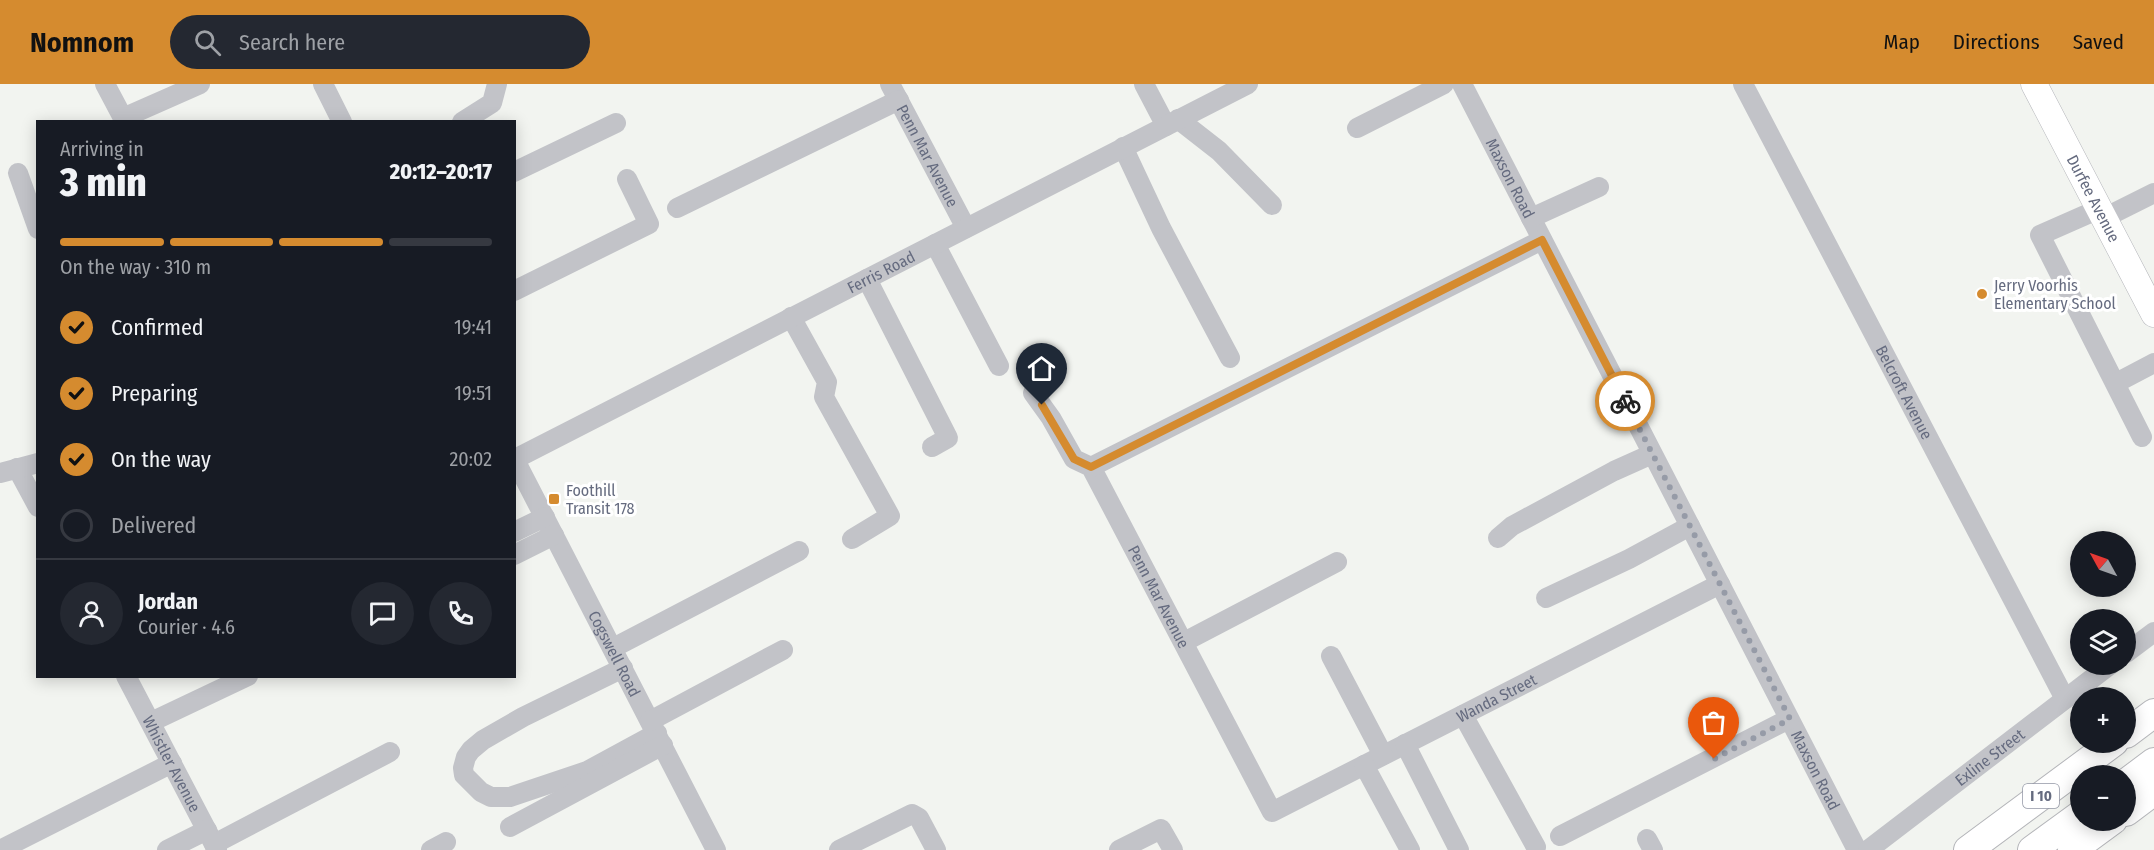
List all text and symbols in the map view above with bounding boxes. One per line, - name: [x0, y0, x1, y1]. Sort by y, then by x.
- search box: [170, 15, 590, 69]
- text: Nomnom: [30, 26, 134, 59]
- icon: search: [191, 26, 224, 59]
- text: Search here: [239, 29, 345, 56]
- text: Map: [1883, 29, 1920, 55]
- text: Directions: [1953, 29, 2040, 55]
- text: Saved: [2073, 29, 2124, 55]
- street label: Penn Mar Avenue: [893, 101, 963, 210]
- street label: Maxson Road: [1482, 135, 1539, 221]
- text: Arriving in: [60, 137, 144, 161]
- street label: Durfee Avenue: [2063, 152, 2124, 245]
- text: 20:12–20:17: [390, 158, 492, 185]
- text: 3 min: [60, 160, 147, 206]
- street label: Ferris Road: [844, 247, 918, 297]
- text: On the way · 310 m: [60, 255, 211, 279]
- place label: Jerry Voorhis Elementary School: [1994, 276, 2116, 313]
- marker: Jerry Voorhis Elementary School: [1975, 287, 1989, 301]
- icon: check: [60, 311, 93, 344]
- text: Confirmed: [111, 314, 204, 341]
- text: 19:41: [454, 315, 492, 339]
- street label: Belcroft Avenue: [1872, 342, 1937, 443]
- pin: [1016, 343, 1067, 405]
- icon: home: [1025, 352, 1058, 385]
- courier: [1595, 371, 1655, 431]
- icon: check: [60, 377, 93, 410]
- text: Preparing: [111, 380, 197, 407]
- text: 19:51: [454, 381, 492, 405]
- icon: bike: [1609, 385, 1642, 418]
- icon: check: [60, 443, 93, 476]
- text: On the way: [111, 446, 211, 473]
- text: 20:02: [450, 447, 492, 471]
- place label: Foothill Transit 178: [566, 481, 635, 518]
- marker: Foothill Transit 178: [547, 492, 561, 506]
- text: Delivered: [111, 512, 196, 539]
- north arrow: [2070, 531, 2136, 597]
- map controls: [2070, 531, 2136, 831]
- street label: Penn Mar Avenue: [1124, 542, 1194, 651]
- button: person: [60, 582, 123, 645]
- button: chat: [351, 582, 414, 645]
- button: phone: [429, 582, 492, 645]
- text: Jordan: [138, 588, 198, 615]
- street label: Cogswell Road: [585, 607, 645, 700]
- button: layers: [2070, 609, 2136, 675]
- text: Courier · 4.6: [138, 615, 235, 639]
- street label: Wanda Street: [1453, 669, 1540, 726]
- button: +: [2070, 687, 2136, 753]
- pin: [1688, 697, 1739, 759]
- icon: bag: [1697, 706, 1730, 739]
- street label: Whistler Avenue: [139, 712, 205, 815]
- street label: Exline Street: [1951, 724, 2029, 790]
- street label: Maxson Road: [1787, 727, 1844, 813]
- button: −: [2070, 765, 2136, 831]
- road number: I 10: [2023, 784, 2059, 808]

